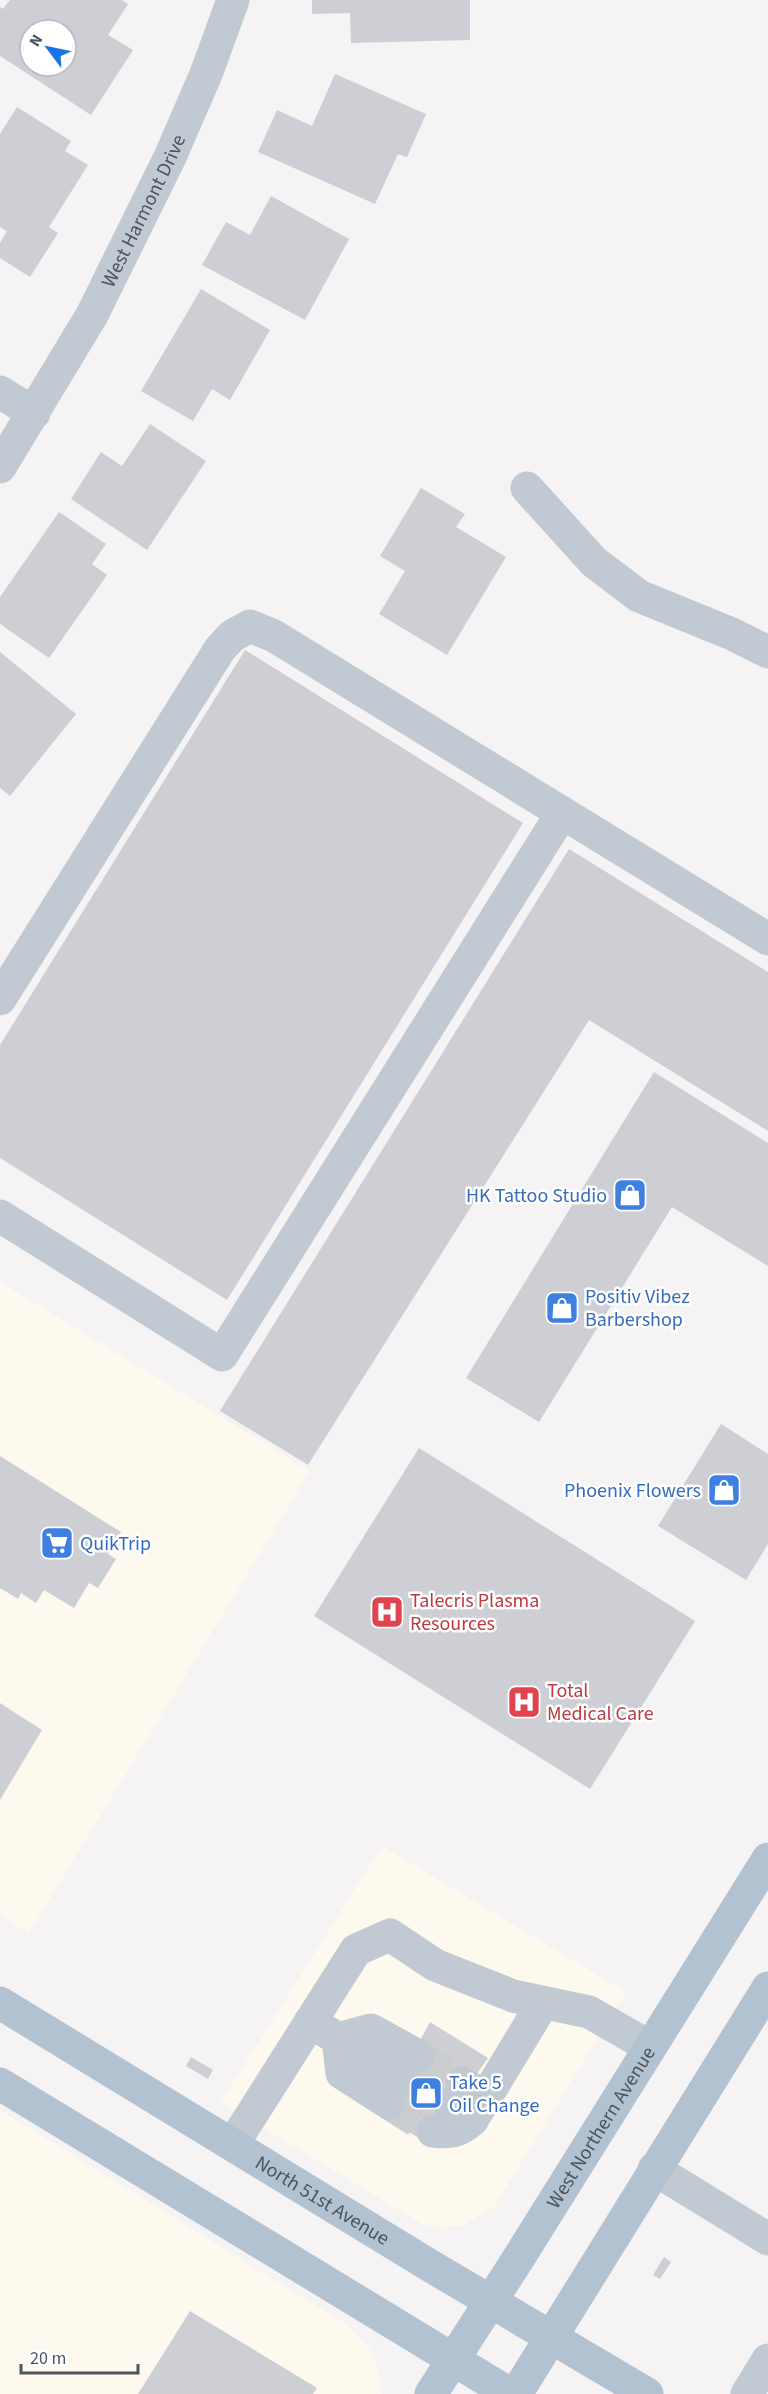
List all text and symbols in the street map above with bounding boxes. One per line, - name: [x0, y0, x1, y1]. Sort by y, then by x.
- north arrow: [18, 18, 78, 78]
- text: N: [24, 30, 48, 51]
- street label: West Harmont Drive: [95, 130, 193, 292]
- shop icon: HK Tattoo Studio: [612, 1177, 648, 1213]
- place label: HK Tattoo Studio: [466, 1182, 607, 1210]
- place label: Positiv Vibez Barbershop: [585, 1283, 690, 1334]
- shop icon: Positiv Vibez Barbershop: [544, 1290, 580, 1326]
- shop icon: Phoenix Flowers: [706, 1472, 742, 1508]
- place label: Phoenix Flowers: [564, 1477, 701, 1505]
- supermarket icon: QuikTrip: [39, 1525, 75, 1561]
- place label: QuikTrip: [80, 1530, 151, 1558]
- place label: Talecris Plasma Resources: [410, 1587, 539, 1638]
- hospital icon: Talecris Plasma Resources: [369, 1594, 405, 1630]
- place label: Total Medical Care: [547, 1677, 654, 1728]
- hospital icon: Total Medical Care: [506, 1684, 542, 1720]
- street label: West Northern Avenue: [540, 2041, 662, 2214]
- place label: Take 5 Oil Change: [449, 2069, 539, 2120]
- shop icon: Take 5 Oil Change: [408, 2075, 444, 2111]
- street label: North 51st Avenue: [250, 2149, 395, 2253]
- scale bar: [21, 2337, 138, 2375]
- text: 20 m: [30, 2346, 66, 2371]

